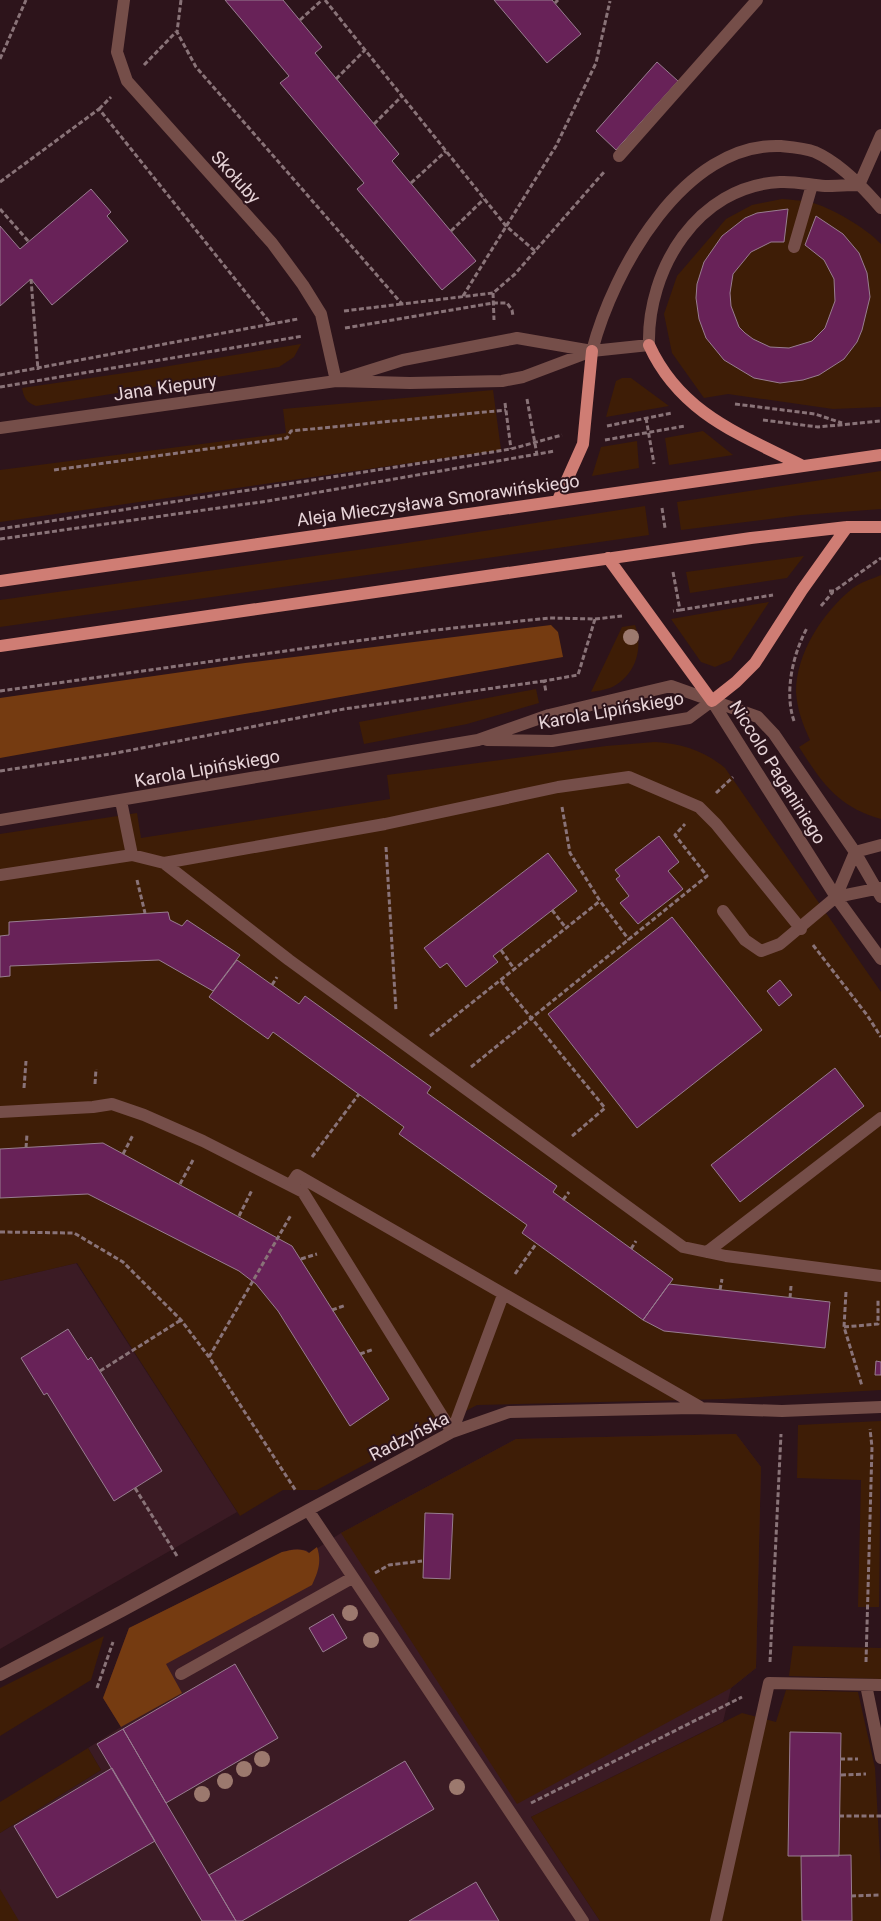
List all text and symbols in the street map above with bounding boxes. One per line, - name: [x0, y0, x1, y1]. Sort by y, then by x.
- street label: Skołuby: [207, 146, 265, 208]
- street label: Jana Kiepury: [112, 369, 218, 405]
- street label: Aleja Mieczysława Smorawińskiego: [295, 470, 581, 530]
- street label: Karola Lipińskiego: [537, 687, 685, 733]
- street label: Niccolo Paganiniego: [725, 696, 831, 848]
- street label: Karola Lipińskiego: [133, 745, 281, 791]
- street label: Radzyńska: [366, 1407, 452, 1465]

